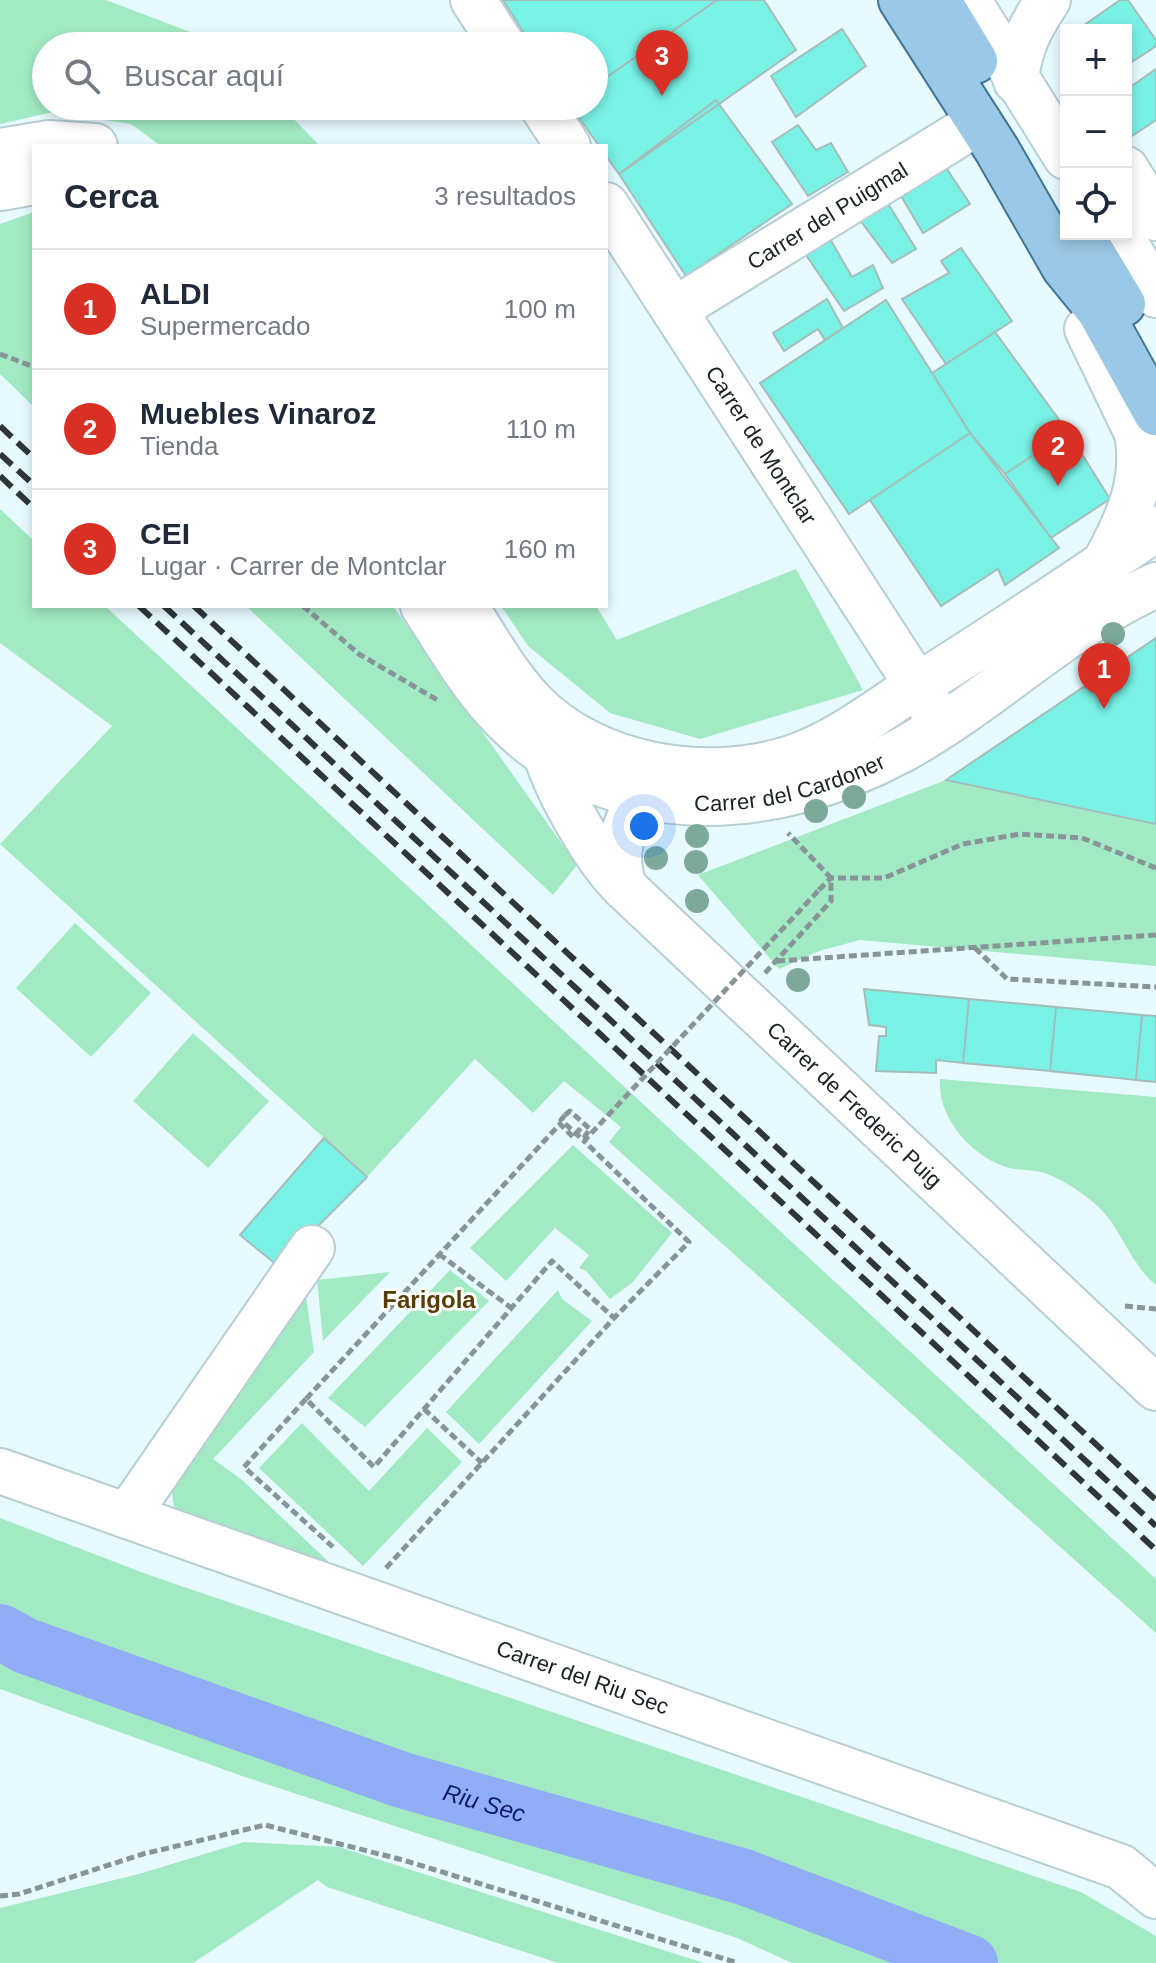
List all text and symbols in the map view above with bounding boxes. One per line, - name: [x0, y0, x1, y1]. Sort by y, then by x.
- map controls: [1060, 24, 1132, 240]
- button: +: [1060, 24, 1132, 96]
- pin: 3: [636, 30, 688, 96]
- search box: [32, 32, 608, 120]
- icon: search: [60, 54, 104, 98]
- text: Buscar aquí: [124, 59, 284, 92]
- button: −: [1060, 96, 1132, 168]
- street label: Carrer del Puigmal: [743, 157, 912, 275]
- button: locate: [1060, 168, 1132, 240]
- text: Cerca: [64, 177, 159, 215]
- text: 3 resultados: [434, 181, 576, 211]
- text: ALDI: [140, 277, 210, 310]
- text: 1: [83, 294, 97, 324]
- text: 100 m: [504, 294, 576, 324]
- text: Supermercado: [140, 311, 311, 341]
- street label: Carrer de Montclar: [701, 362, 821, 529]
- text: Muebles Vinaroz: [140, 397, 376, 430]
- text: 2: [83, 414, 97, 444]
- text: 110 m: [506, 414, 576, 444]
- pin: 2: [1032, 420, 1084, 486]
- text: Tienda: [140, 431, 219, 461]
- text: CEI: [140, 517, 190, 550]
- text: 3: [83, 534, 97, 564]
- text: 160 m: [504, 534, 576, 564]
- text: Lugar · Carrer de Montclar: [140, 551, 446, 581]
- pin: 1: [1078, 643, 1130, 709]
- street label: Carrer del Cardoner: [694, 749, 889, 816]
- your location: [624, 806, 664, 846]
- street label: Carrer de Frederic Puig: [762, 1017, 947, 1193]
- district label: Farigola: [382, 1286, 476, 1313]
- street label: Carrer del Riu Sec: [493, 1635, 672, 1719]
- water label: Riu Sec: [440, 1778, 528, 1827]

